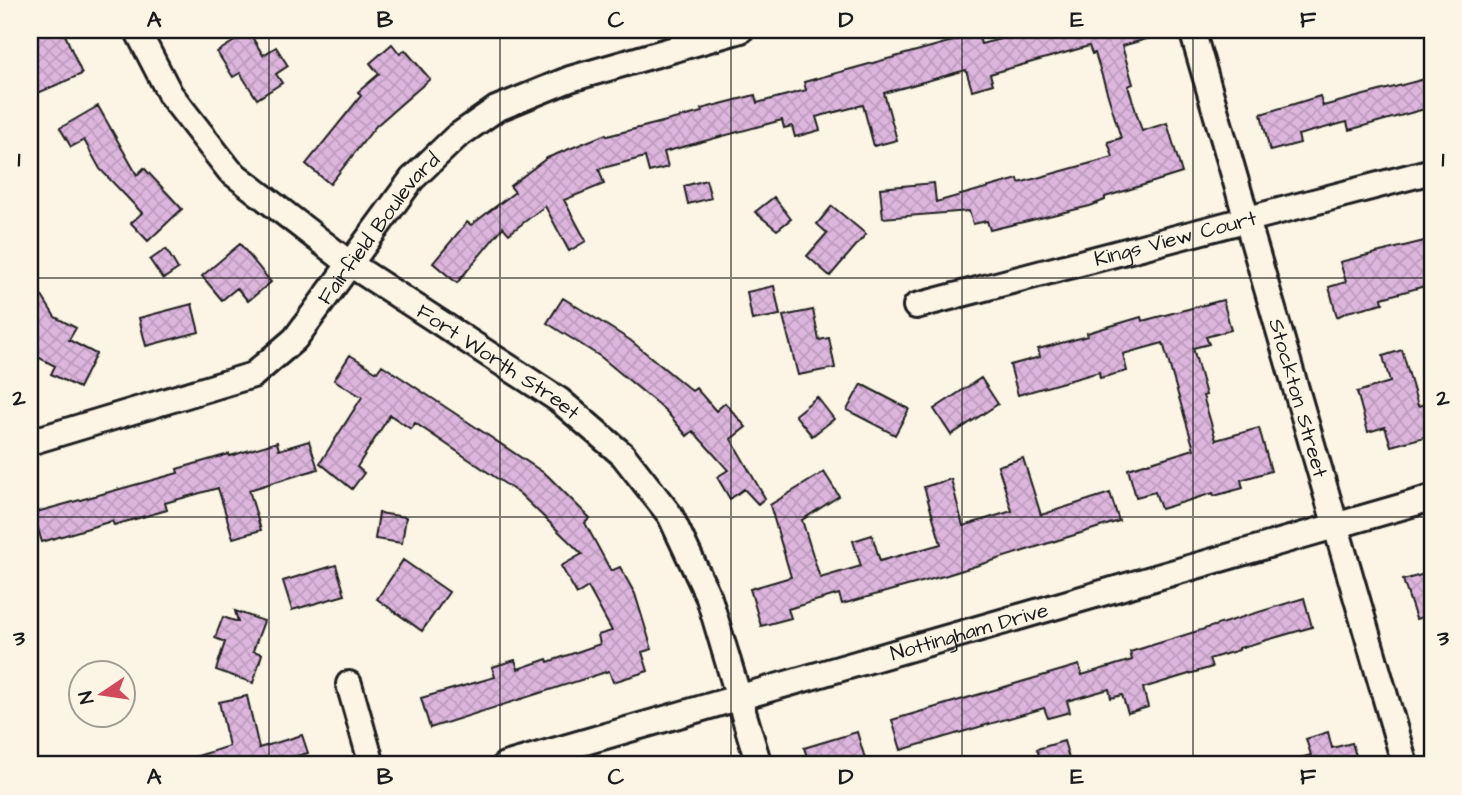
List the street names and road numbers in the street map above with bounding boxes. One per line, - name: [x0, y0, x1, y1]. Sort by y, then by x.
- street label: Fairfield Boulevard: [310, 145, 446, 310]
- street label: Kings View Court: [1091, 203, 1260, 273]
- street label: Fort Worth Street: [411, 297, 587, 427]
- street label: Stockton Street: [1262, 315, 1336, 481]
- street label: Nottingham Drive: [887, 595, 1051, 668]

